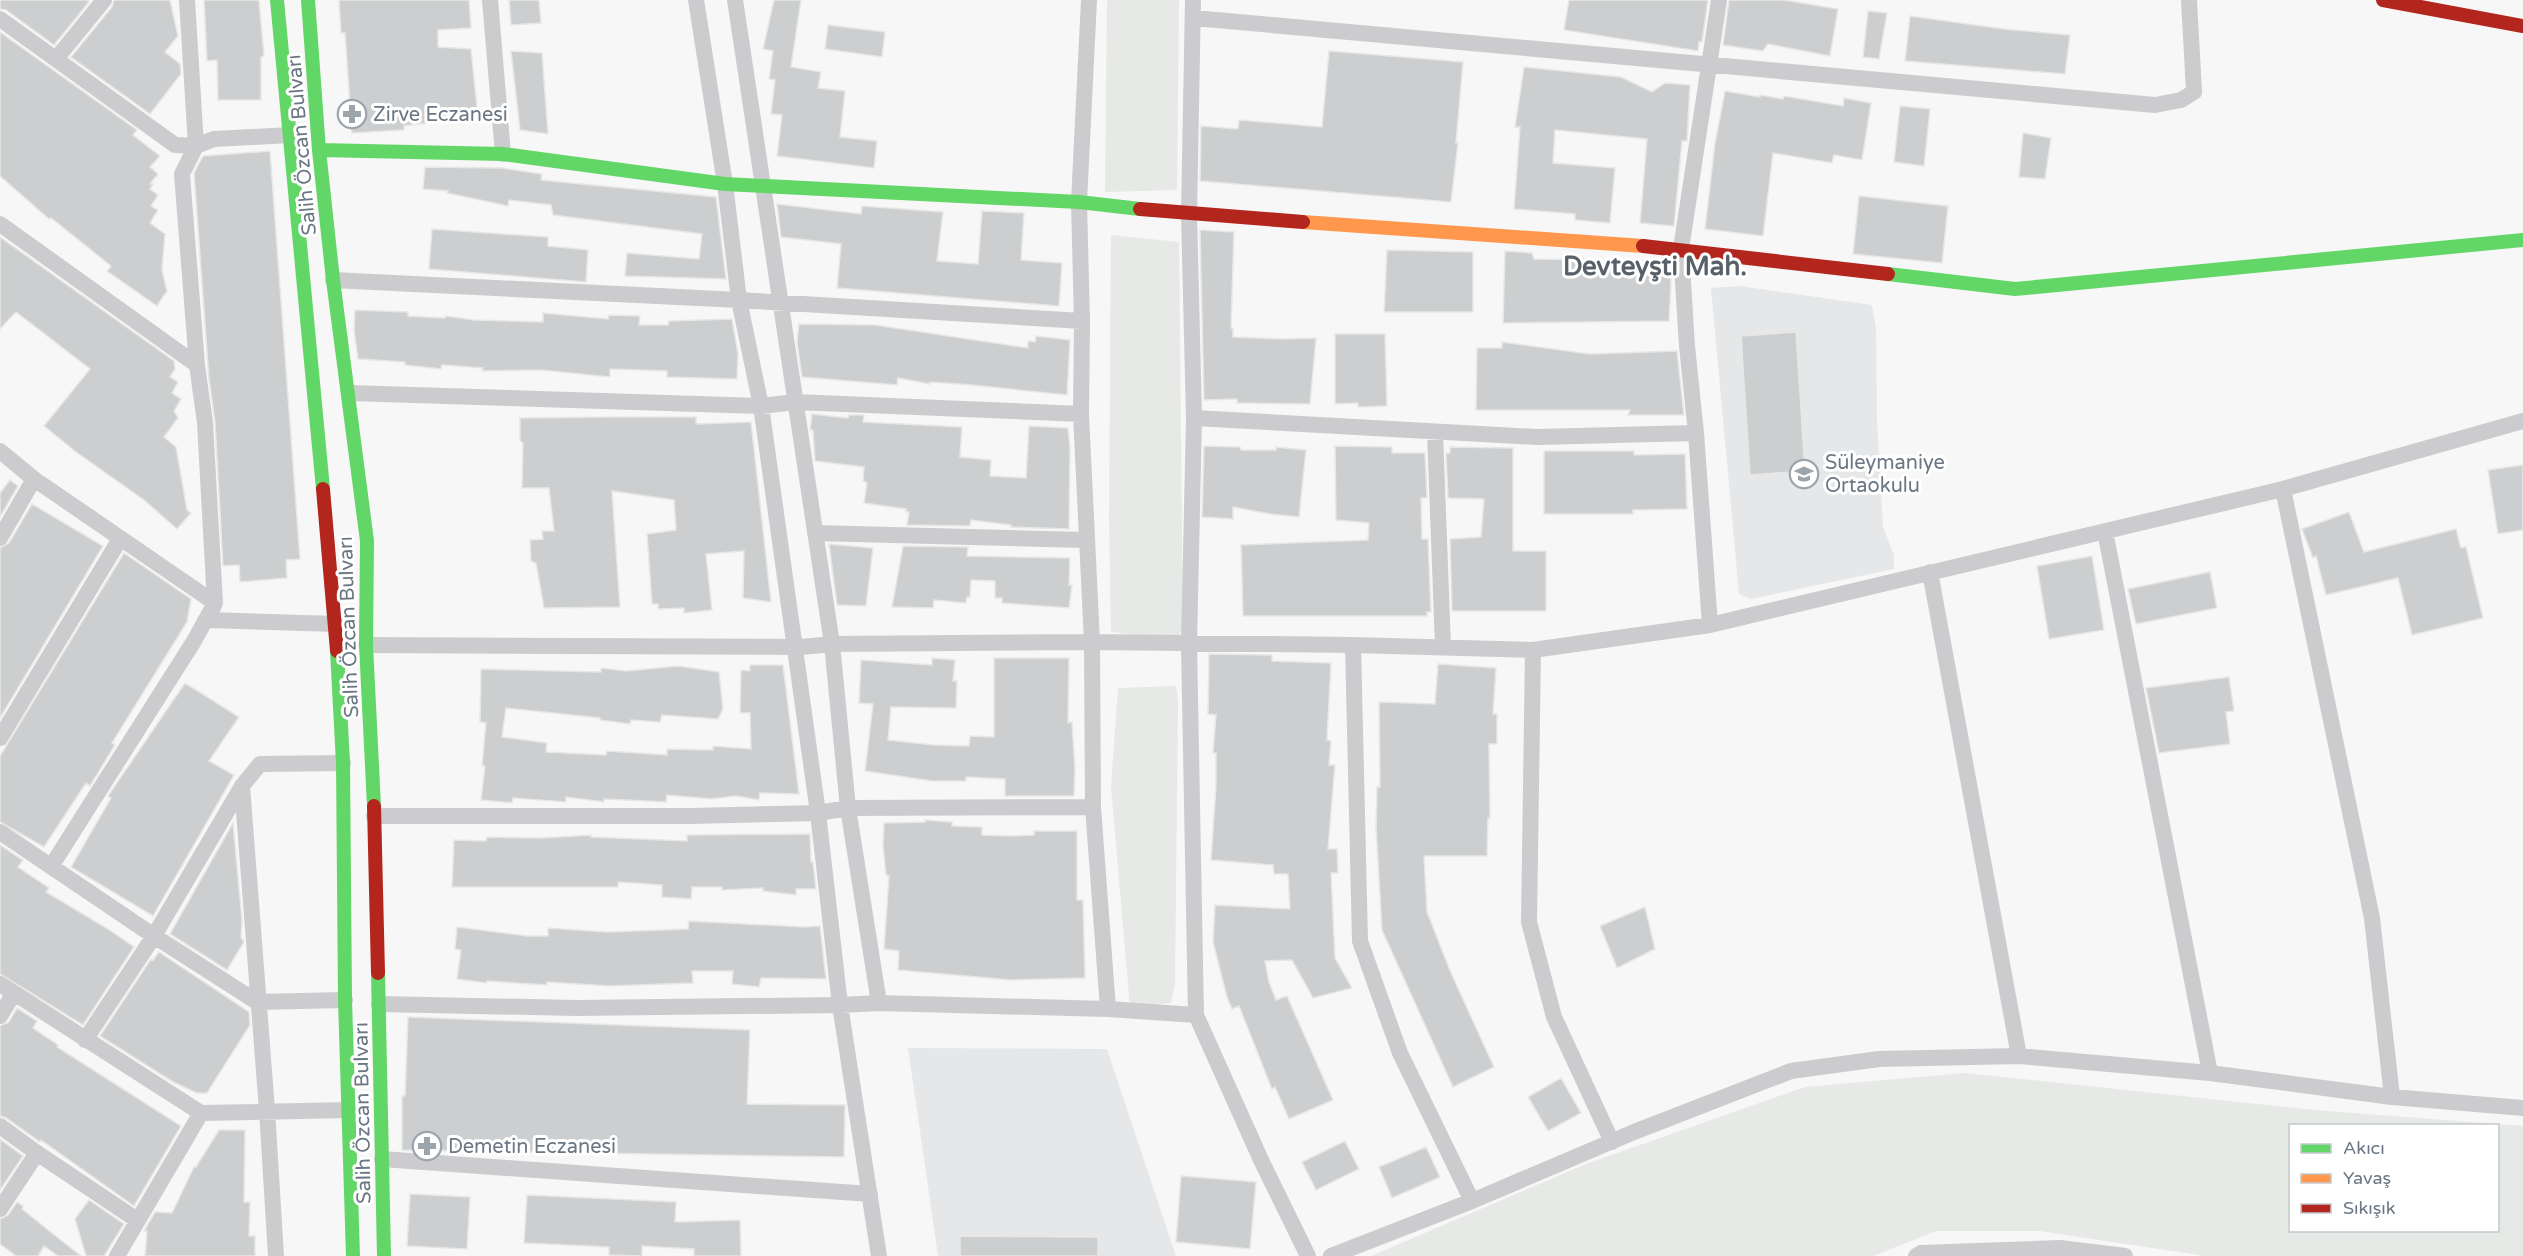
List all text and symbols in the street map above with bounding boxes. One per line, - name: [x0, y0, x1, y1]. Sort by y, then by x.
- street label: Salih Özcan Bulvarı: [281, 53, 322, 237]
- pharmacy icon: Zirve Eczanesi: [336, 98, 368, 130]
- place label: Zirve Eczanesi: [373, 103, 508, 127]
- district label: Devteyşti Mah.: [1563, 251, 1747, 282]
- place label: Süleymaniye Ortaokulu: [1825, 451, 1945, 498]
- school or university icon: Süleymaniye Ortaokulu: [1788, 458, 1820, 490]
- street label: Salih Özcan Bulvarı: [333, 536, 364, 718]
- street label: Salih Özcan Bulvarı: [348, 1022, 377, 1204]
- legend: [2289, 1124, 2499, 1232]
- pharmacy icon: Demetin Eczanesi: [411, 1130, 443, 1162]
- place label: Demetin Eczanesi: [448, 1135, 616, 1159]
- text: Akıcı: [2343, 1137, 2385, 1159]
- text: Yavaş: [2343, 1167, 2391, 1189]
- text: Sıkışık: [2343, 1197, 2396, 1219]

